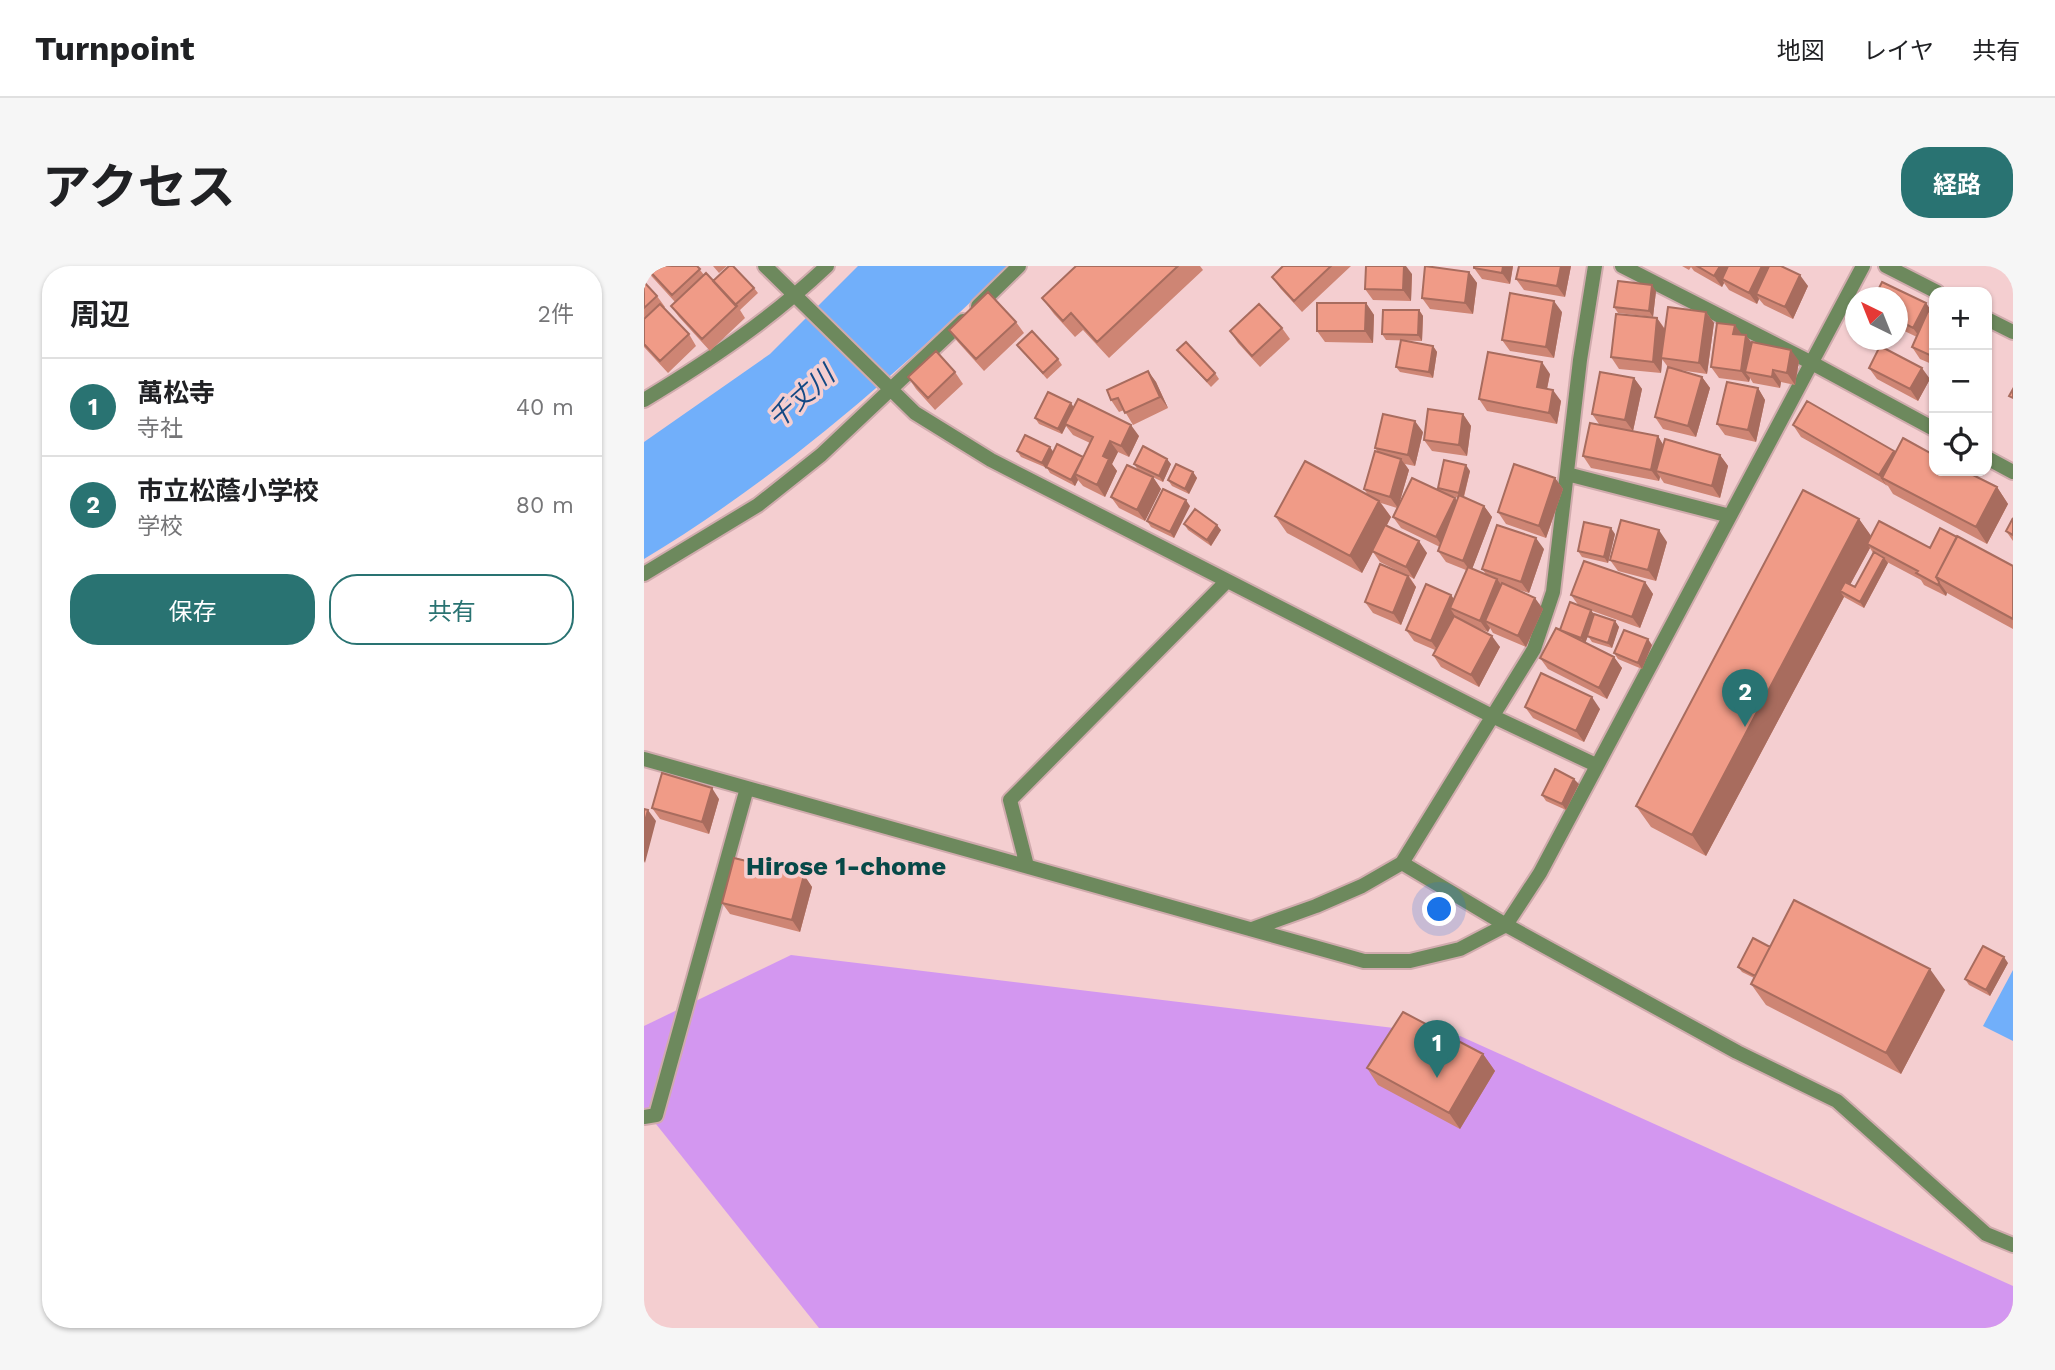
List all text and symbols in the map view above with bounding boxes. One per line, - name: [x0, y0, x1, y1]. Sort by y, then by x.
- text: Turnpoint: [35, 29, 194, 68]
- text: 地図: [1777, 37, 1825, 65]
- text: レイヤ: [1863, 37, 1934, 65]
- text: 共有: [1972, 37, 2020, 65]
- button: 経路: [1901, 147, 2013, 218]
- text: アクセス: [42, 158, 236, 216]
- north arrow: [1845, 287, 1908, 350]
- map controls: [1929, 287, 1992, 476]
- button: +: [1929, 287, 1992, 350]
- text: 周辺: [70, 297, 130, 332]
- text: 2件: [538, 301, 574, 328]
- button: −: [1929, 350, 1992, 413]
- water label: 千丈川: [762, 358, 842, 434]
- text: 萬松寺: [137, 378, 215, 408]
- text: 1: [88, 394, 98, 421]
- text: 40 m: [516, 394, 574, 421]
- button: locate: [1929, 413, 1992, 476]
- text: 寺社: [137, 415, 183, 442]
- text: 市立松蔭小学校: [137, 476, 319, 506]
- text: 2: [86, 492, 100, 519]
- text: 80 m: [516, 492, 574, 519]
- text: 学校: [137, 513, 183, 540]
- button: 保存: [70, 574, 315, 645]
- button: 共有: [329, 574, 574, 645]
- pin: 2: [1722, 669, 1768, 727]
- district label: Hirose 1-chome: [746, 851, 946, 881]
- your location: [1422, 892, 1456, 926]
- pin: 1: [1414, 1020, 1460, 1078]

